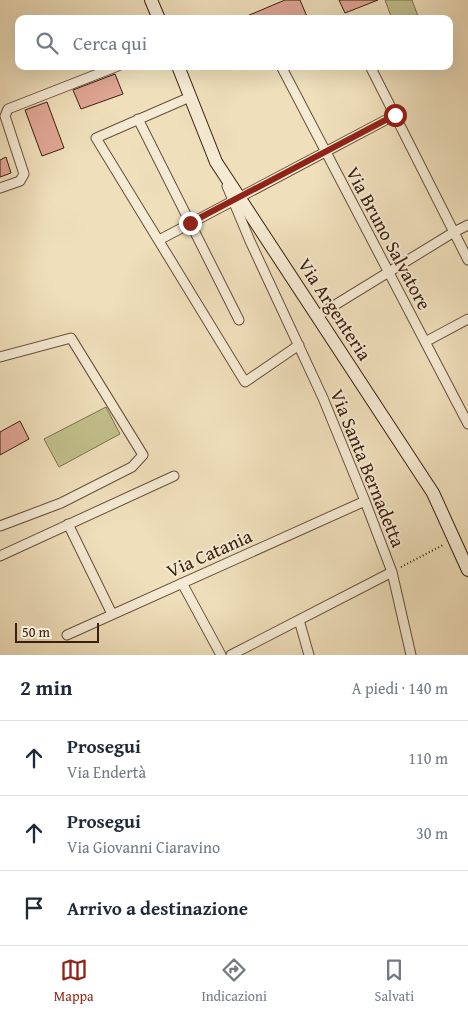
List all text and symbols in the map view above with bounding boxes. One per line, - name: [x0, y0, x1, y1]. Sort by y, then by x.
- search box: [15, 15, 453, 70]
- icon: search: [33, 29, 61, 57]
- text: Cerca qui: [73, 29, 147, 57]
- route start: [384, 104, 407, 127]
- street label: Via Bruno Salvatore: [339, 161, 439, 315]
- route end: [179, 212, 202, 235]
- street label: Via Argenteria: [291, 252, 379, 366]
- street label: Via Santa Bernadetta: [323, 385, 413, 551]
- street label: Via Catania: [162, 522, 256, 584]
- scale bar: [15, 620, 99, 643]
- text: 50 m: [22, 622, 50, 642]
- text: 2 min: [20, 672, 72, 703]
- text: A piedi · 140 m: [352, 676, 448, 700]
- text: Prosegui: [67, 732, 141, 760]
- icon: ahead: [20, 744, 48, 772]
- text: 110 m: [408, 746, 448, 770]
- text: Via Endertà: [67, 760, 146, 784]
- text: Prosegui: [67, 807, 141, 835]
- icon: ahead: [20, 819, 48, 847]
- text: 30 m: [416, 821, 448, 845]
- text: Via Giovanni Ciaravino: [67, 835, 220, 859]
- icon: arrive: [20, 894, 48, 922]
- text: Arrivo a destinazione: [67, 894, 248, 922]
- tab: Mappa: [54, 956, 94, 1006]
- tab: Indicazioni: [201, 956, 267, 1006]
- tab: Salvati: [375, 956, 414, 1006]

